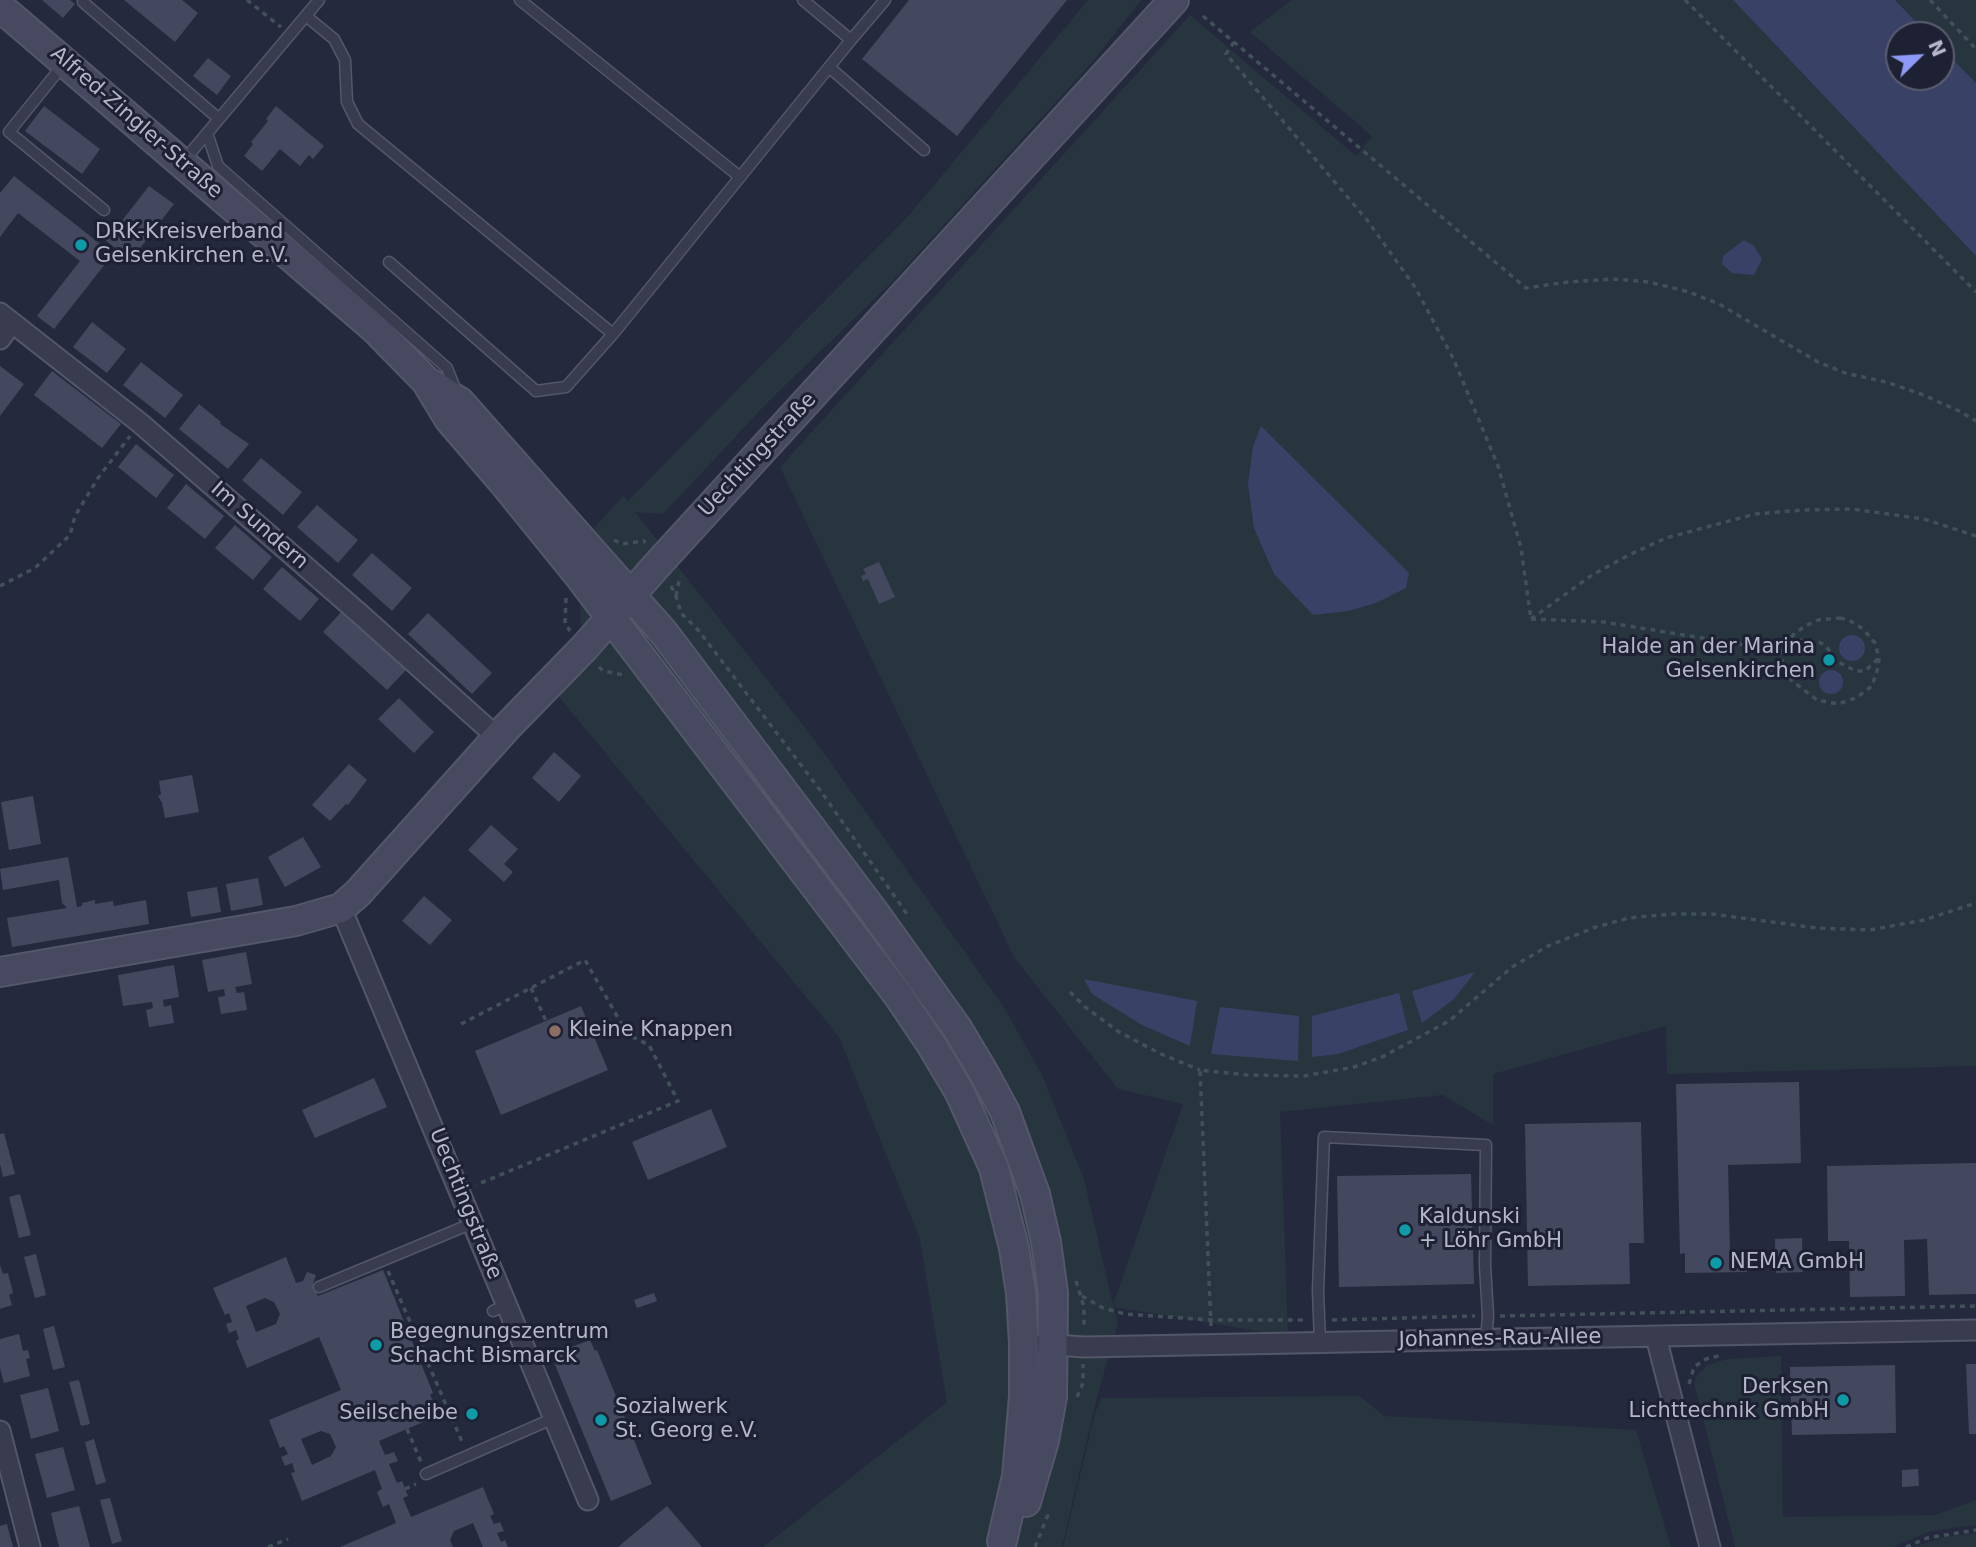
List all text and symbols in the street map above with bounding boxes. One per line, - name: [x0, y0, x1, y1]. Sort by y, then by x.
- north arrow: [1885, 21, 1955, 91]
- text: N: [1924, 37, 1951, 60]
- street label: Alfred-Zingler-Straße: [45, 42, 227, 204]
- place label: DRK-Kreisverband Gelsenkirchen e.V.: [95, 220, 289, 270]
- marker: DRK-Kreisverband Gelsenkirchen e.V.: [73, 237, 89, 253]
- street label: Uechtingstraße: [694, 388, 822, 522]
- street label: Im Sundern: [205, 477, 313, 575]
- place label: Halde an der Marina Gelsenkirchen: [1602, 635, 1815, 685]
- marker: Halde an der Marina Gelsenkirchen: [1821, 652, 1837, 668]
- place label: Kleine Knappen: [569, 1018, 733, 1044]
- marker: Kleine Knappen: [547, 1023, 563, 1039]
- street label: Uechtingstraße: [423, 1125, 507, 1283]
- place label: Kaldunski + Löhr GmbH: [1419, 1205, 1562, 1255]
- marker: Kaldunski + Löhr GmbH: [1397, 1222, 1413, 1238]
- place label: NEMA GmbH: [1730, 1250, 1864, 1276]
- marker: NEMA GmbH: [1708, 1255, 1724, 1271]
- place label: Begegnungszentrum Schacht Bismarck: [390, 1320, 609, 1370]
- street label: Johannes-Rau-Allee: [1399, 1325, 1601, 1353]
- marker: Begegnungszentrum Schacht Bismarck: [368, 1337, 384, 1353]
- place label: Derksen Lichttechnik GmbH: [1629, 1375, 1829, 1425]
- marker: Derksen Lichttechnik GmbH: [1835, 1392, 1851, 1408]
- place label: Sozialwerk St. Georg e.V.: [615, 1395, 758, 1445]
- place label: Seilscheibe: [339, 1401, 458, 1427]
- marker: Seilscheibe: [464, 1406, 480, 1422]
- marker: Sozialwerk St. Georg e.V.: [593, 1412, 609, 1428]

